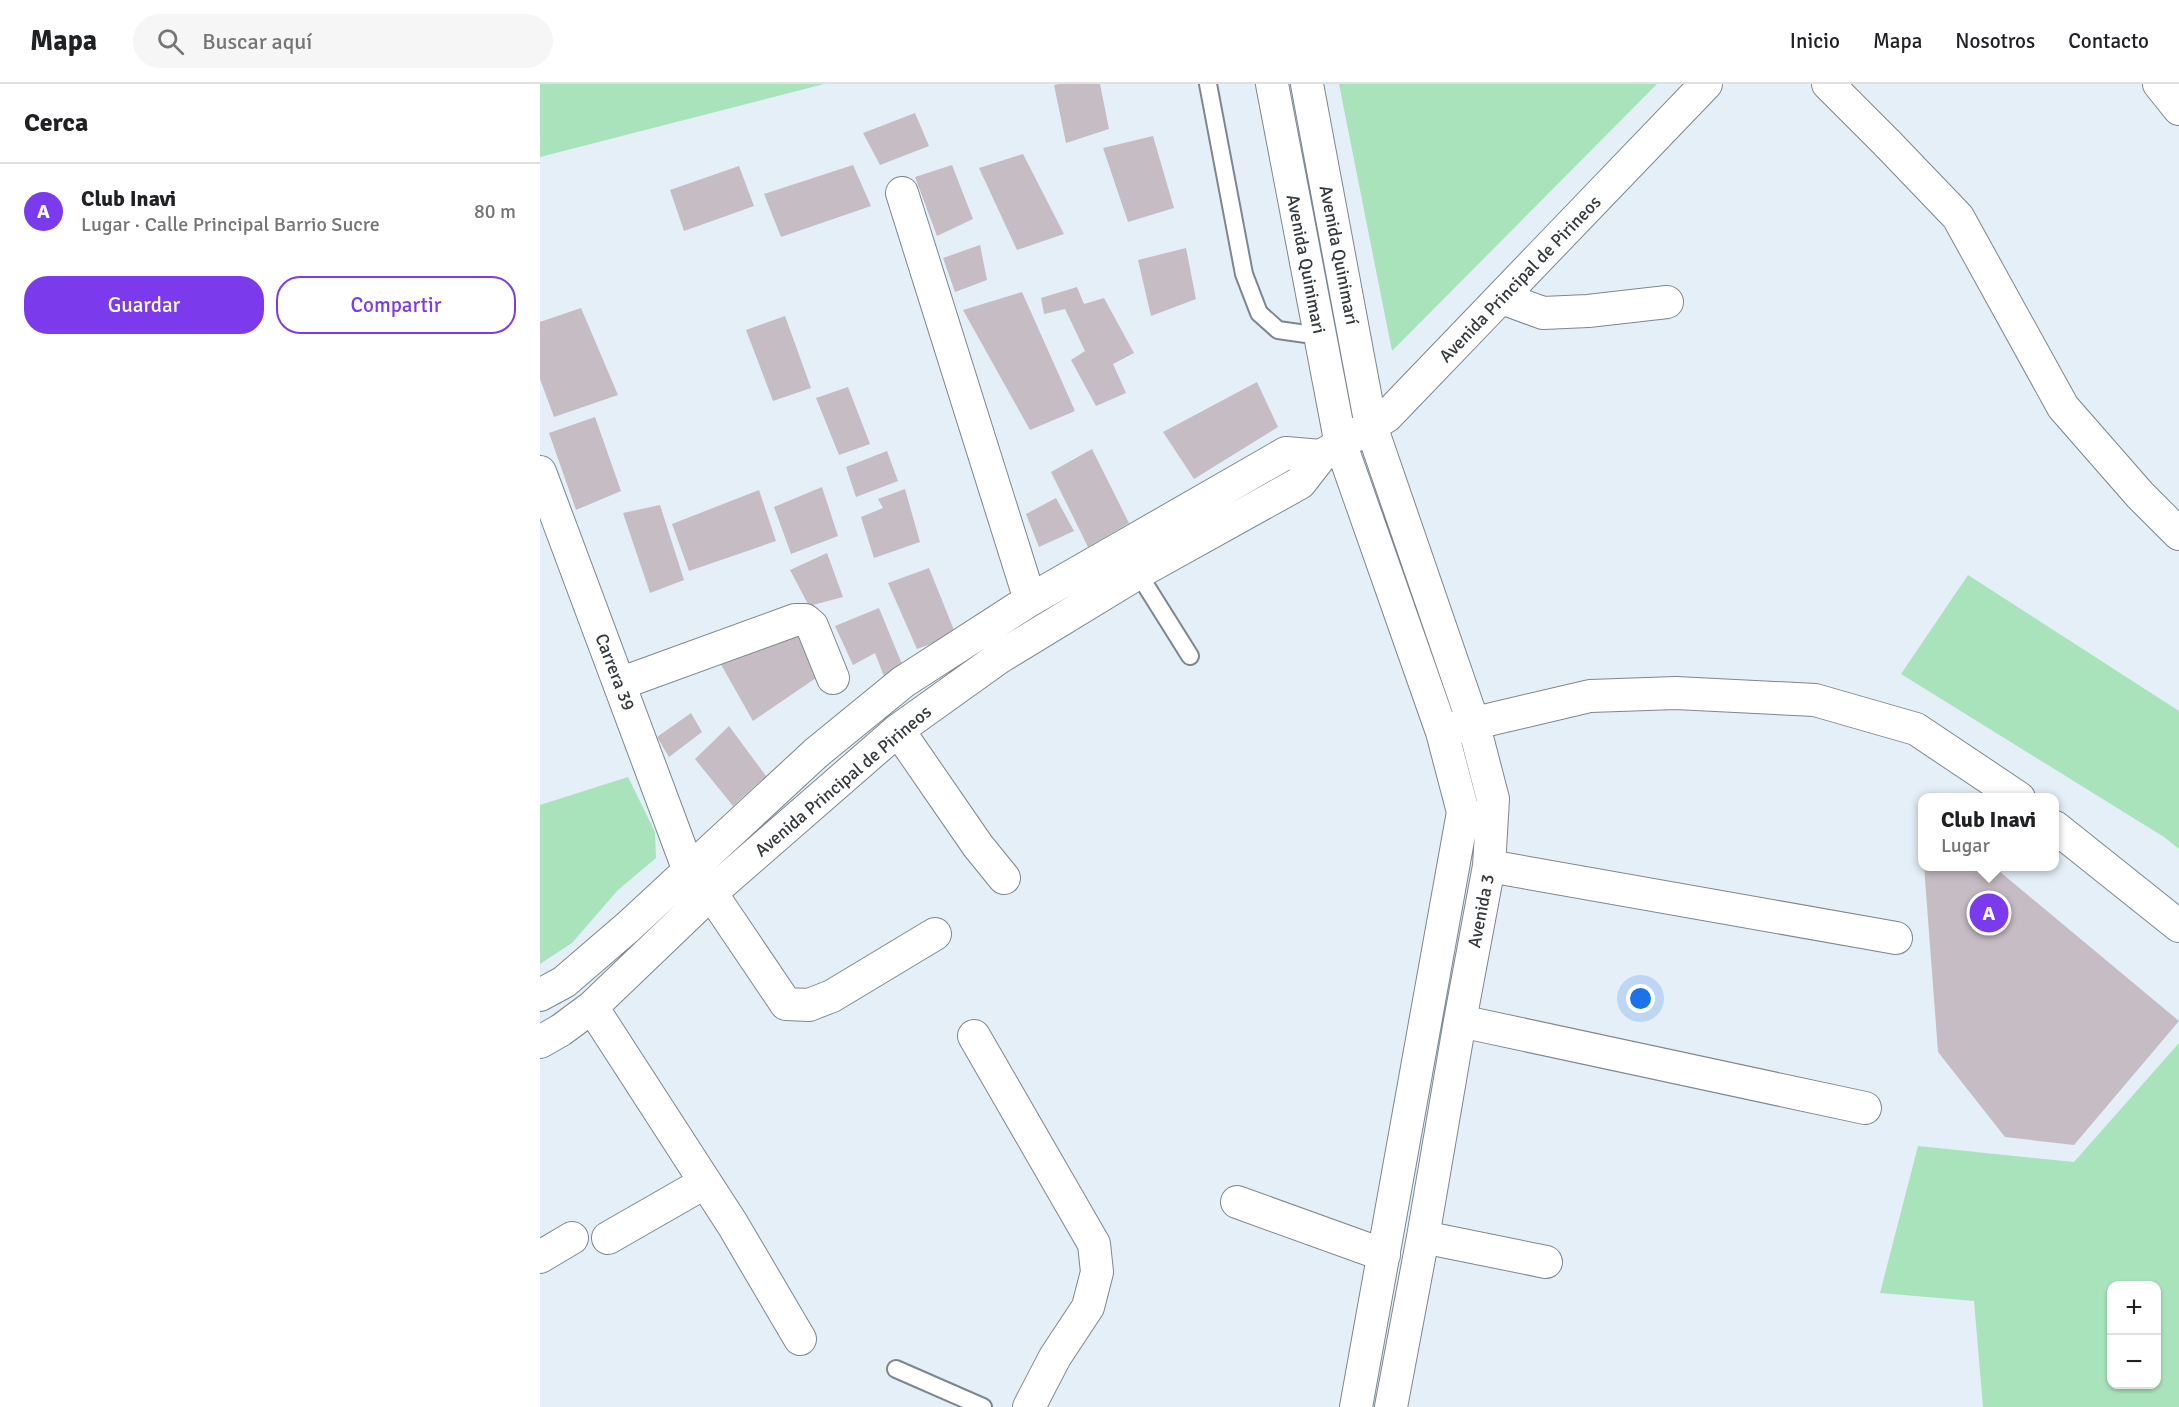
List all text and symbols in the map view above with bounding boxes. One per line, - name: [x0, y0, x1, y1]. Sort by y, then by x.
- search box: [133, 14, 553, 68]
- text: Mapa: [30, 24, 97, 58]
- icon: search: [154, 25, 187, 58]
- text: Buscar aquí: [202, 28, 312, 55]
- text: Inicio: [1790, 28, 1840, 54]
- text: Mapa: [1873, 28, 1922, 54]
- text: Nosotros: [1955, 28, 2035, 54]
- text: Contacto: [2068, 28, 2149, 54]
- text: Cerca: [24, 107, 88, 139]
- street label: Avenida Quinimarí: [1315, 184, 1363, 327]
- text: Club Inavi: [81, 185, 176, 212]
- street label: Avenida Principal de Pirineos: [1434, 191, 1606, 367]
- street label: Avenida Quinimari: [1282, 193, 1330, 335]
- text: A: [37, 199, 50, 224]
- text: 80 m: [474, 199, 516, 224]
- text: Lugar · Calle Principal Barrio Sucre: [81, 212, 380, 237]
- button: Guardar: [24, 276, 264, 334]
- button: Compartir: [276, 276, 516, 334]
- street label: Carrera 39: [590, 630, 640, 714]
- street label: Avenida Principal de Pirineos: [750, 701, 936, 861]
- popup: [1918, 793, 2059, 871]
- text: Club Inavi: [1941, 806, 2036, 833]
- text: Lugar: [1941, 833, 1990, 858]
- street label: Avenida 3: [1463, 872, 1499, 950]
- pin: A: [1970, 890, 2008, 936]
- your location: [1626, 984, 1655, 1013]
- map controls: [2107, 1281, 2161, 1389]
- button: +: [2107, 1281, 2161, 1335]
- button: −: [2107, 1335, 2161, 1389]

